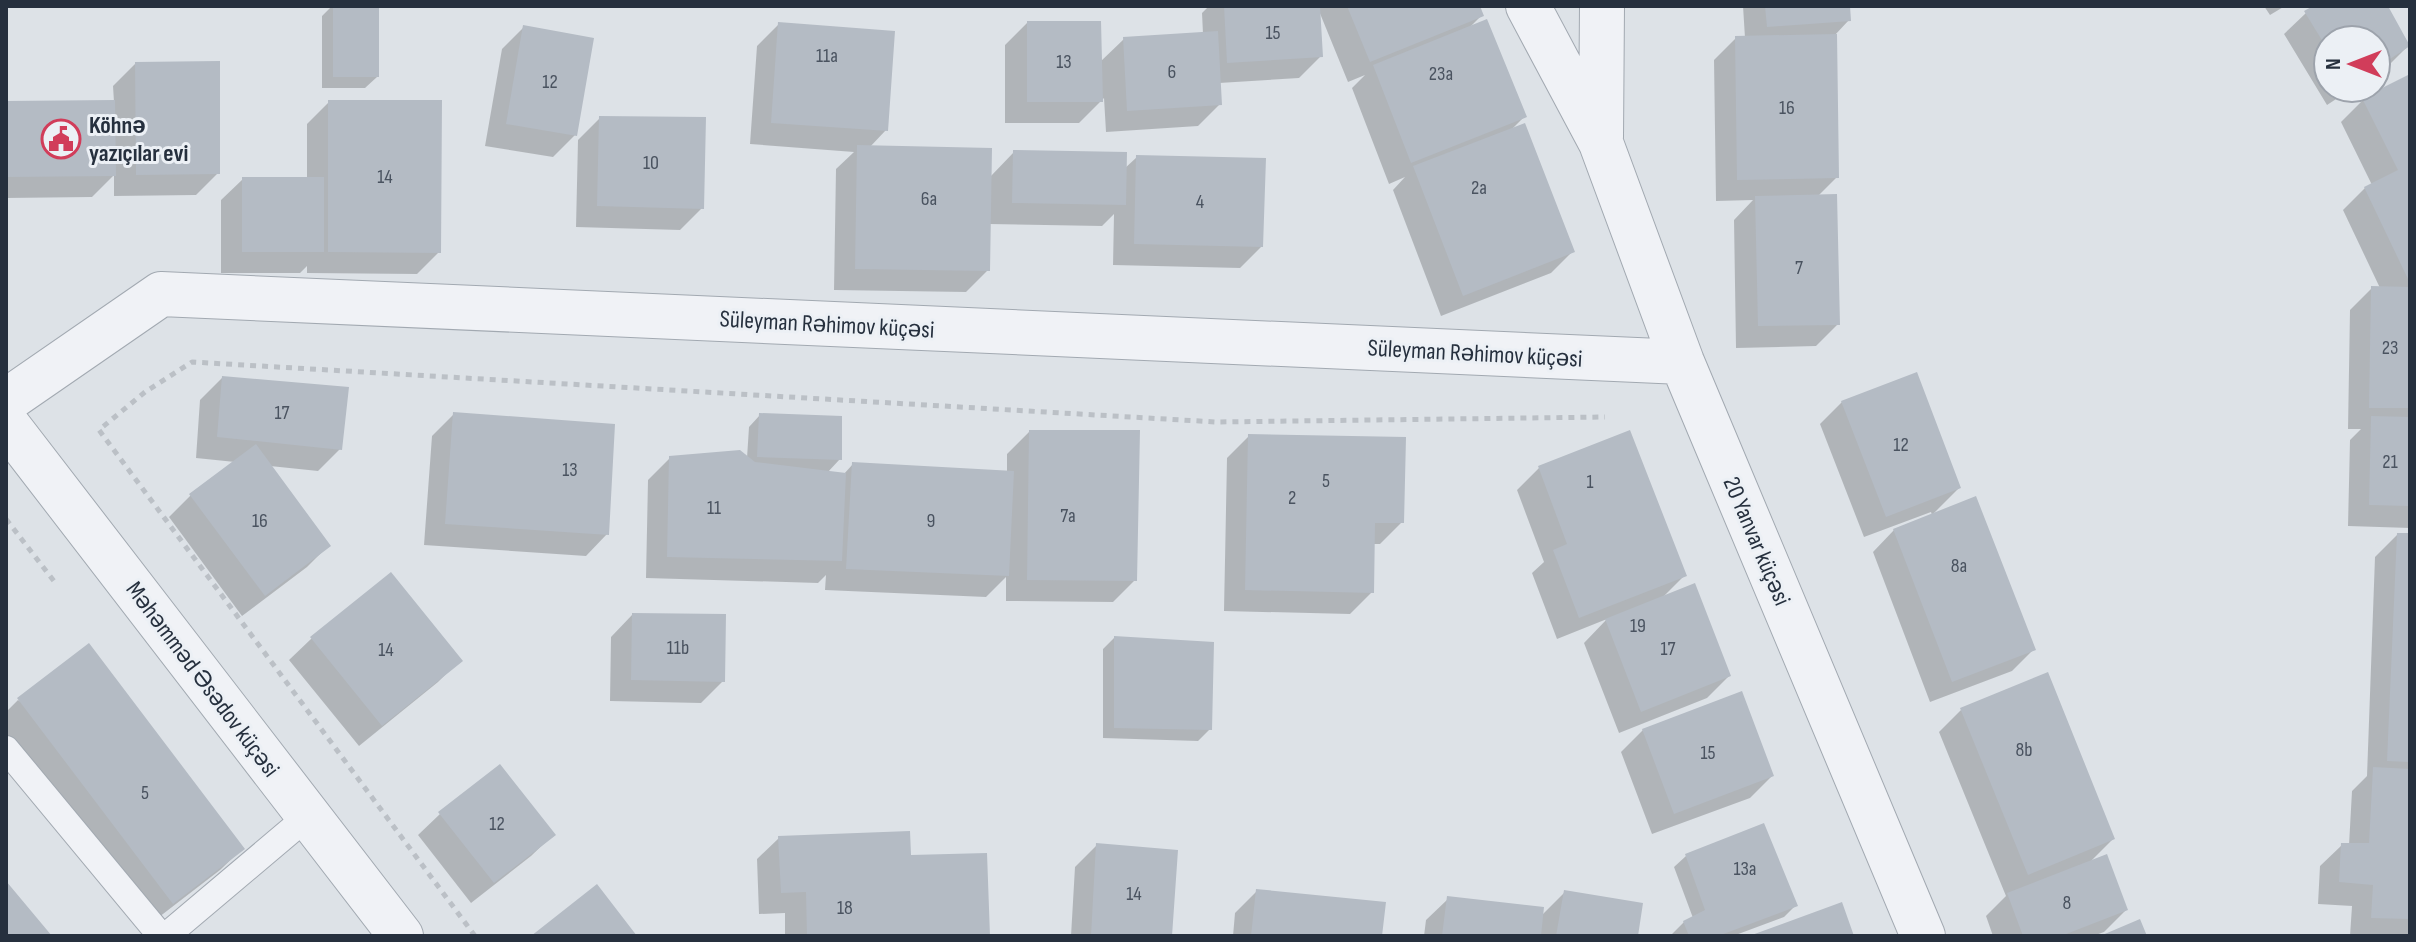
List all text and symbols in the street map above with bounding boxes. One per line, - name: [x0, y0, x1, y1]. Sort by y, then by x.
- house number: 15: [1265, 21, 1281, 45]
- north arrow: [2312, 24, 2392, 104]
- house number: 11a: [816, 44, 838, 68]
- house number: 13: [1056, 50, 1072, 74]
- text: N: [2320, 58, 2347, 70]
- house number: 6: [1168, 60, 1176, 84]
- house number: 23a: [1429, 62, 1453, 86]
- house number: 12: [542, 70, 558, 94]
- house number: 16: [1779, 96, 1795, 120]
- place label: Köhnə yazıçılar evi: [89, 111, 188, 168]
- public building icon: Köhnə yazıçılar evi: [40, 118, 82, 160]
- house number: 10: [643, 151, 659, 175]
- house number: 14: [377, 165, 393, 189]
- house number: 2a: [1471, 176, 1487, 200]
- house number: 6a: [921, 187, 937, 211]
- house number: 4: [1196, 190, 1204, 214]
- house number: 7: [1795, 256, 1803, 280]
- street label: Süleyman Rəhimov küçəsi: [719, 304, 935, 345]
- street label: Süleyman Rəhimov küçəsi: [1367, 333, 1583, 374]
- house number: 23: [2382, 336, 2398, 360]
- house number: 17: [275, 401, 289, 425]
- house number: 12: [1893, 433, 1909, 457]
- house number: 21: [2382, 450, 2398, 474]
- house number: 13: [562, 458, 578, 482]
- house number: 5: [1322, 469, 1330, 493]
- house number: 1: [1587, 470, 1594, 494]
- street label: 20 Yanvar küçəsi: [1716, 473, 1797, 610]
- house number: 2: [1288, 486, 1296, 510]
- house number: 11: [707, 496, 721, 520]
- house number: 7a: [1060, 504, 1076, 528]
- house number: 16: [252, 509, 268, 533]
- house number: 9: [927, 509, 935, 533]
- house number: 8a: [1951, 554, 1967, 578]
- street label: Məhəmməd Əsədov küçəsi: [120, 576, 286, 783]
- house number: 19: [1630, 614, 1646, 638]
- house number: 11b: [667, 636, 689, 660]
- house number: 17: [1661, 637, 1675, 661]
- house number: 14: [378, 638, 394, 662]
- house number: 8b: [2015, 738, 2033, 762]
- house number: 15: [1700, 741, 1716, 765]
- house number: 5: [141, 781, 149, 805]
- house number: 12: [489, 812, 505, 836]
- house number: 13a: [1733, 857, 1757, 881]
- house number: 14: [1126, 882, 1142, 906]
- house number: 8: [2063, 891, 2071, 915]
- house number: 18: [837, 896, 853, 920]

